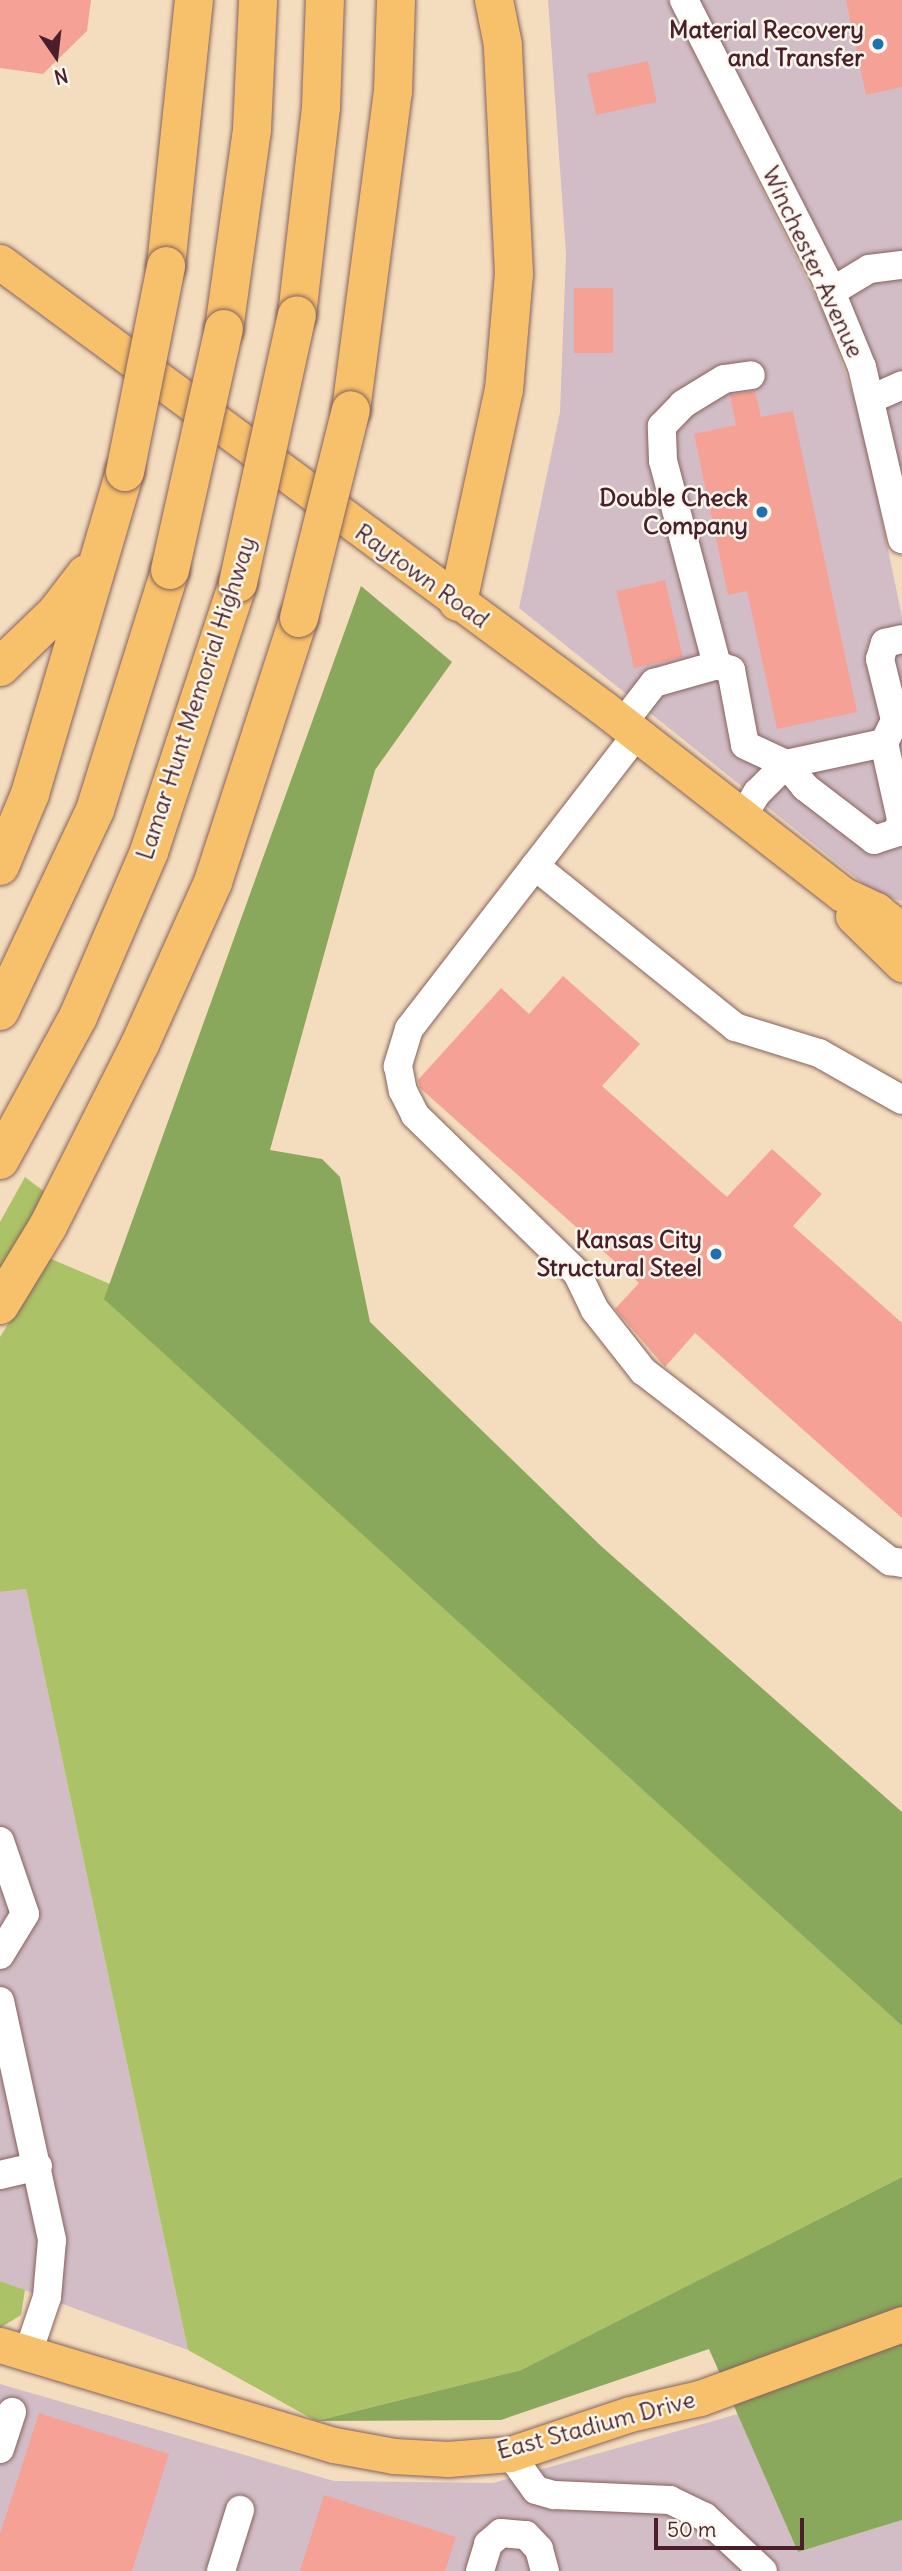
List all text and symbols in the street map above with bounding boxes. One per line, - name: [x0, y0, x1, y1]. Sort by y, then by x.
- place label: Material Recovery and Transfer: [669, 16, 864, 72]
- north arrow: [21, 21, 91, 91]
- marker: Material Recovery and Transfer: [870, 36, 886, 52]
- text: N: [52, 63, 70, 90]
- street label: Winchester Avenue: [756, 162, 870, 362]
- place label: Double Check Company: [599, 484, 748, 540]
- marker: Double Check Company: [754, 504, 770, 520]
- street label: Raytown Road: [349, 518, 495, 634]
- street label: Lamar Hunt Memorial Highway: [130, 533, 262, 863]
- place label: Kansas City Structural Steel: [537, 1226, 702, 1282]
- marker: Kansas City Structural Steel: [708, 1246, 724, 1262]
- street label: East Stadium Drive: [494, 2385, 698, 2465]
- scale bar: [657, 2504, 808, 2548]
- text: 50 m: [667, 2516, 716, 2543]

